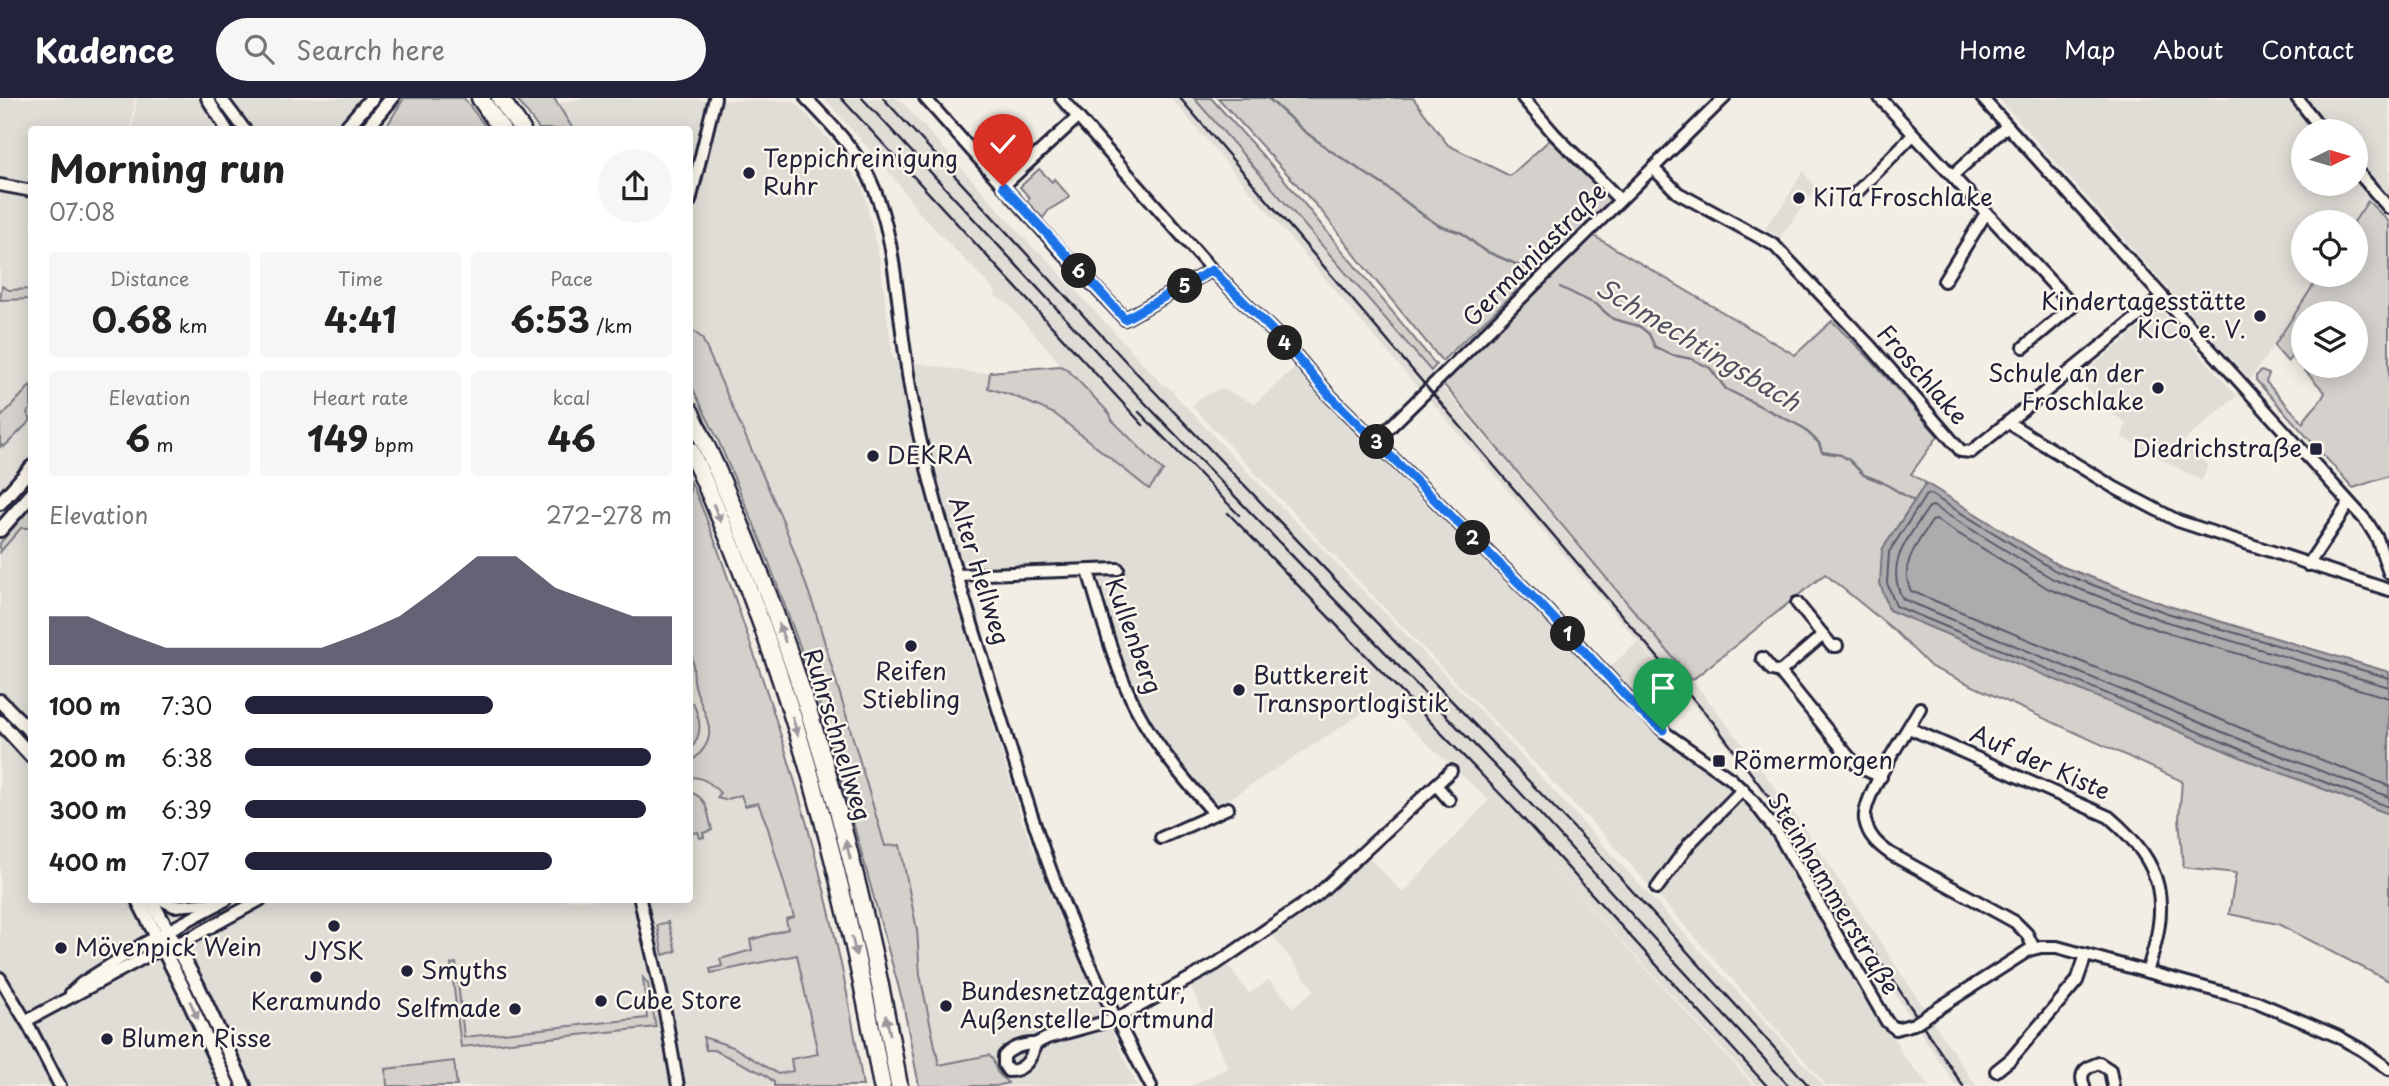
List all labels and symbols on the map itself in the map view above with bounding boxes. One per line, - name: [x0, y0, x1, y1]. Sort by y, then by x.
- pin: [973, 114, 1033, 186]
- north arrow: [2291, 119, 2368, 196]
- place label: Teppichreinigung Ruhr: [763, 139, 958, 203]
- marker: Teppichreinigung Ruhr: [741, 165, 757, 181]
- street label: Germaniastraße: [1453, 173, 1614, 334]
- place label: KiTa Froschlake: [1813, 178, 1993, 214]
- marker: KiTa Froschlake: [1791, 190, 1807, 206]
- pin: 6: [1062, 254, 1096, 288]
- water label: Schmechtingsbach: [1589, 267, 1809, 421]
- pin: 5: [1168, 268, 1202, 304]
- place label: Kindertagesstätte KiCo e. V.: [2041, 282, 2246, 346]
- marker: Kindertagesstätte KiCo e. V.: [2252, 308, 2268, 324]
- street label: Froschlake: [1870, 316, 1977, 432]
- pin: 4: [1268, 326, 1302, 360]
- place label: Schule an der Froschlake: [1988, 354, 2145, 418]
- marker: Schule an der Froschlake: [2150, 380, 2166, 396]
- pin: 3: [1360, 424, 1394, 460]
- place label: Diedrichstraße: [2132, 429, 2302, 465]
- place label: DEKRA: [887, 436, 973, 472]
- marker: Diedrichstraße: [2308, 441, 2324, 457]
- marker: DEKRA: [865, 448, 881, 464]
- street label: Alter Hellweg: [941, 492, 1021, 649]
- one-way arrow: [712, 502, 723, 523]
- pin: 2: [1456, 520, 1490, 556]
- street label: Kullenberg: [1097, 572, 1173, 698]
- pin: 1: [1550, 616, 1586, 652]
- one-way arrow: [776, 622, 787, 643]
- marker: Reifen Stiebling: [903, 638, 919, 654]
- street label: Ruhrschnellweg: [796, 644, 882, 825]
- place label: Reifen Stiebling: [862, 652, 960, 716]
- place label: Buttkereit Transportlogistik: [1253, 656, 1449, 720]
- pin: [1633, 658, 1693, 730]
- marker: Buttkereit Transportlogistik: [1231, 682, 1247, 698]
- street label: Auf der Kiste: [1965, 714, 2117, 808]
- one-way arrow: [791, 716, 801, 737]
- place label: Römermorgen: [1733, 741, 1893, 777]
- marker: Römermorgen: [1711, 753, 1727, 769]
- street label: Steinhammerstraße: [1760, 785, 1910, 1001]
- one-way arrow: [842, 839, 853, 861]
- marker: JYSK: [326, 918, 342, 934]
- place label: Mövenpick Wein: [75, 928, 262, 964]
- place label: JYSK: [304, 932, 364, 968]
- one-way arrow: [849, 935, 860, 957]
- marker: Mövenpick Wein: [53, 940, 69, 956]
- place label: Smyths: [421, 951, 507, 987]
- marker: Smyths: [399, 963, 415, 979]
- marker: Keramundo: [308, 969, 324, 985]
- place label: Bundesnetzagentur, Außenstelle Dortmund: [960, 972, 1214, 1036]
- place label: Cube Store: [615, 981, 742, 1017]
- place label: Keramundo: [251, 982, 381, 1018]
- place label: Selfmade: [396, 989, 501, 1025]
- marker: Cube Store: [593, 993, 609, 1009]
- marker: Bundesnetzagentur, Außenstelle Dortmund: [938, 998, 954, 1014]
- one-way arrow: [188, 1000, 200, 1020]
- marker: Selfmade: [507, 1001, 523, 1017]
- one-way arrow: [882, 1014, 893, 1036]
- place label: Blumen Risse: [121, 1019, 272, 1055]
- marker: Blumen Risse: [99, 1031, 115, 1047]

